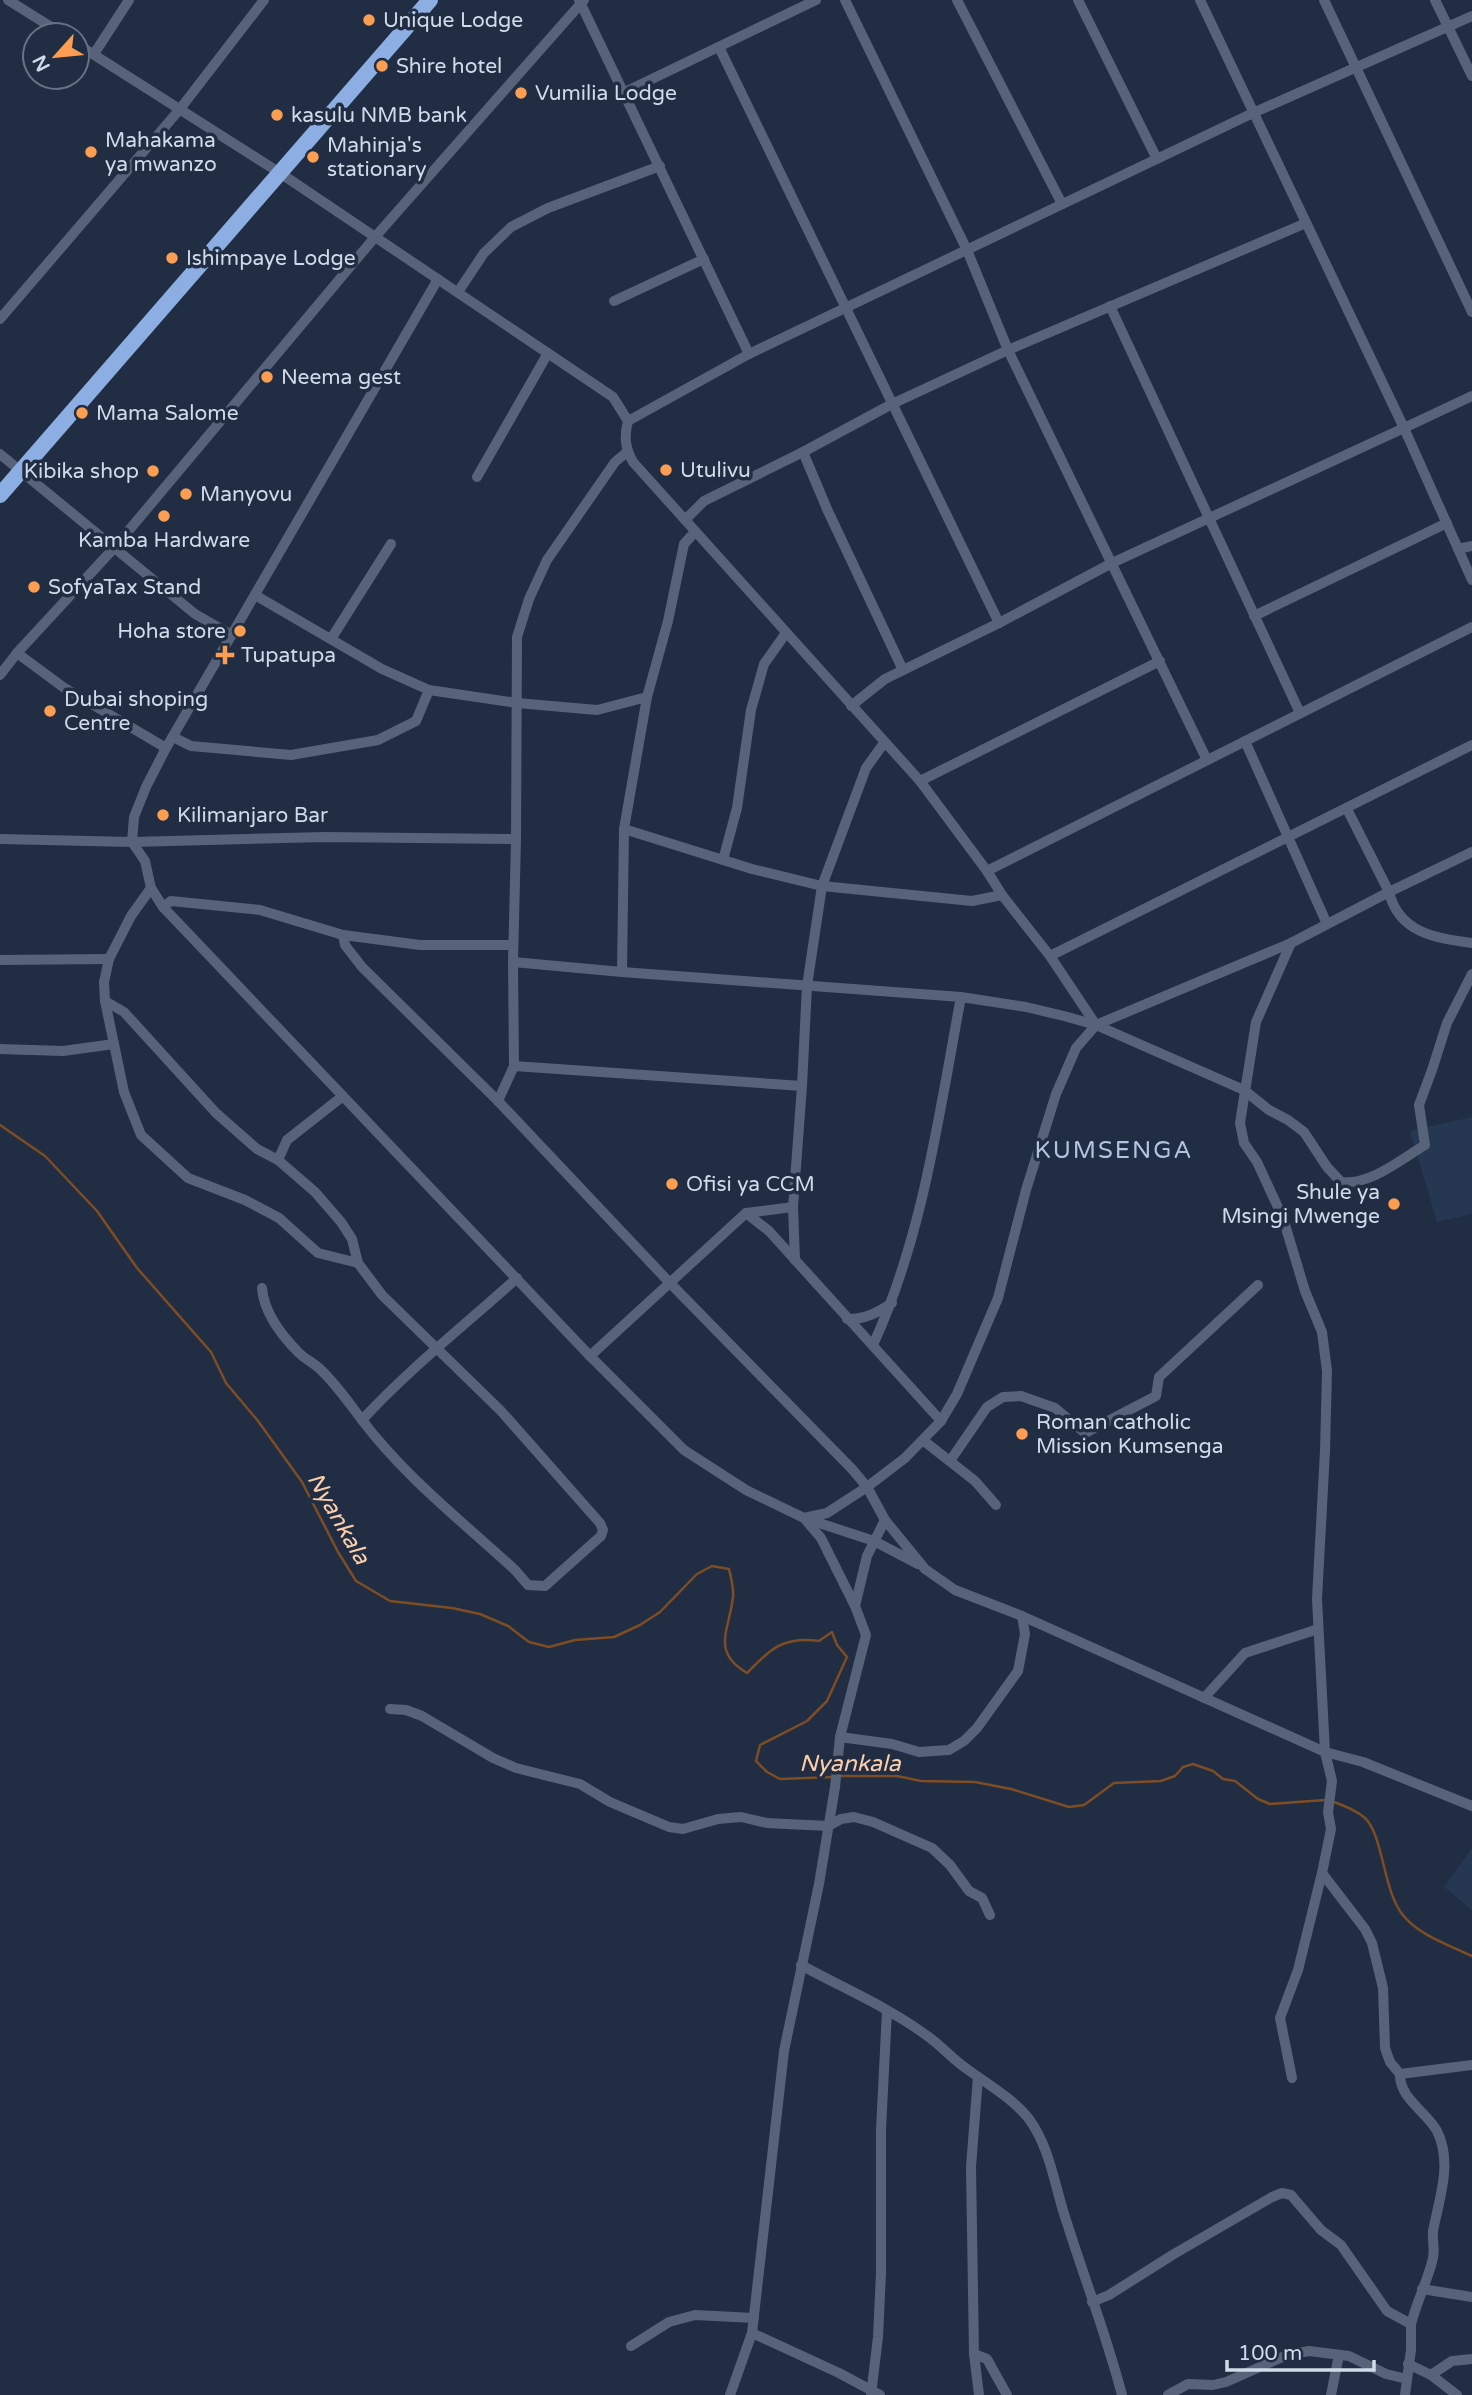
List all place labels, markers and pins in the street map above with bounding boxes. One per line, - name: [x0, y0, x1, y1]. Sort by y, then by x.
- place label: Unique Lodge: [383, 8, 523, 33]
- marker: Unique Lodge: [361, 12, 377, 28]
- place label: Shire hotel: [396, 54, 502, 79]
- marker: Shire hotel: [374, 58, 390, 74]
- place label: Vumilia Lodge: [535, 81, 677, 106]
- marker: Vumilia Lodge: [513, 85, 529, 101]
- place label: kasulu NMB bank: [291, 103, 467, 128]
- marker: kasulu NMB bank: [269, 107, 285, 123]
- place label: Mahakama ya mwanzo: [105, 128, 217, 177]
- place label: Mahinja's stationary: [327, 133, 427, 182]
- marker: Mahakama ya mwanzo: [83, 144, 99, 160]
- marker: Mahinja's stationary: [305, 149, 321, 165]
- place label: Ishimpaye Lodge: [186, 246, 356, 271]
- marker: Ishimpaye Lodge: [164, 250, 180, 266]
- place label: Neema gest: [281, 365, 401, 390]
- marker: Neema gest: [259, 369, 275, 385]
- place label: Mama Salome: [96, 401, 239, 426]
- marker: Mama Salome: [74, 405, 90, 421]
- place label: Utulivu: [680, 458, 751, 483]
- place label: Kibika shop: [24, 459, 139, 484]
- marker: Utulivu: [658, 462, 674, 478]
- marker: Kibika shop: [145, 463, 161, 479]
- place label: Manyovu: [200, 482, 292, 507]
- marker: Manyovu: [178, 486, 194, 502]
- marker: Kamba Hardware: [156, 508, 172, 524]
- place label: Kamba Hardware: [78, 528, 250, 553]
- place label: SofyaTax Stand: [48, 575, 201, 600]
- marker: SofyaTax Stand: [26, 579, 42, 595]
- place label: Hoha store: [117, 619, 226, 644]
- marker: Hoha store: [232, 623, 248, 639]
- place label: Tupatupa: [241, 643, 336, 668]
- marker: Tupatupa: [215, 645, 235, 665]
- place label: Dubai shoping Centre: [64, 687, 208, 736]
- marker: Dubai shoping Centre: [42, 703, 58, 719]
- place label: Kilimanjaro Bar: [177, 803, 328, 828]
- marker: Kilimanjaro Bar: [155, 807, 171, 823]
- place label: Ofisi ya CCM: [686, 1172, 815, 1197]
- marker: Ofisi ya CCM: [664, 1176, 680, 1192]
- place label: Shule ya Msingi Mwenge: [1222, 1180, 1380, 1229]
- marker: Shule ya Msingi Mwenge: [1386, 1196, 1402, 1212]
- place label: Roman catholic Mission Kumsenga: [1036, 1410, 1224, 1459]
- marker: Roman catholic Mission Kumsenga: [1014, 1426, 1030, 1442]

